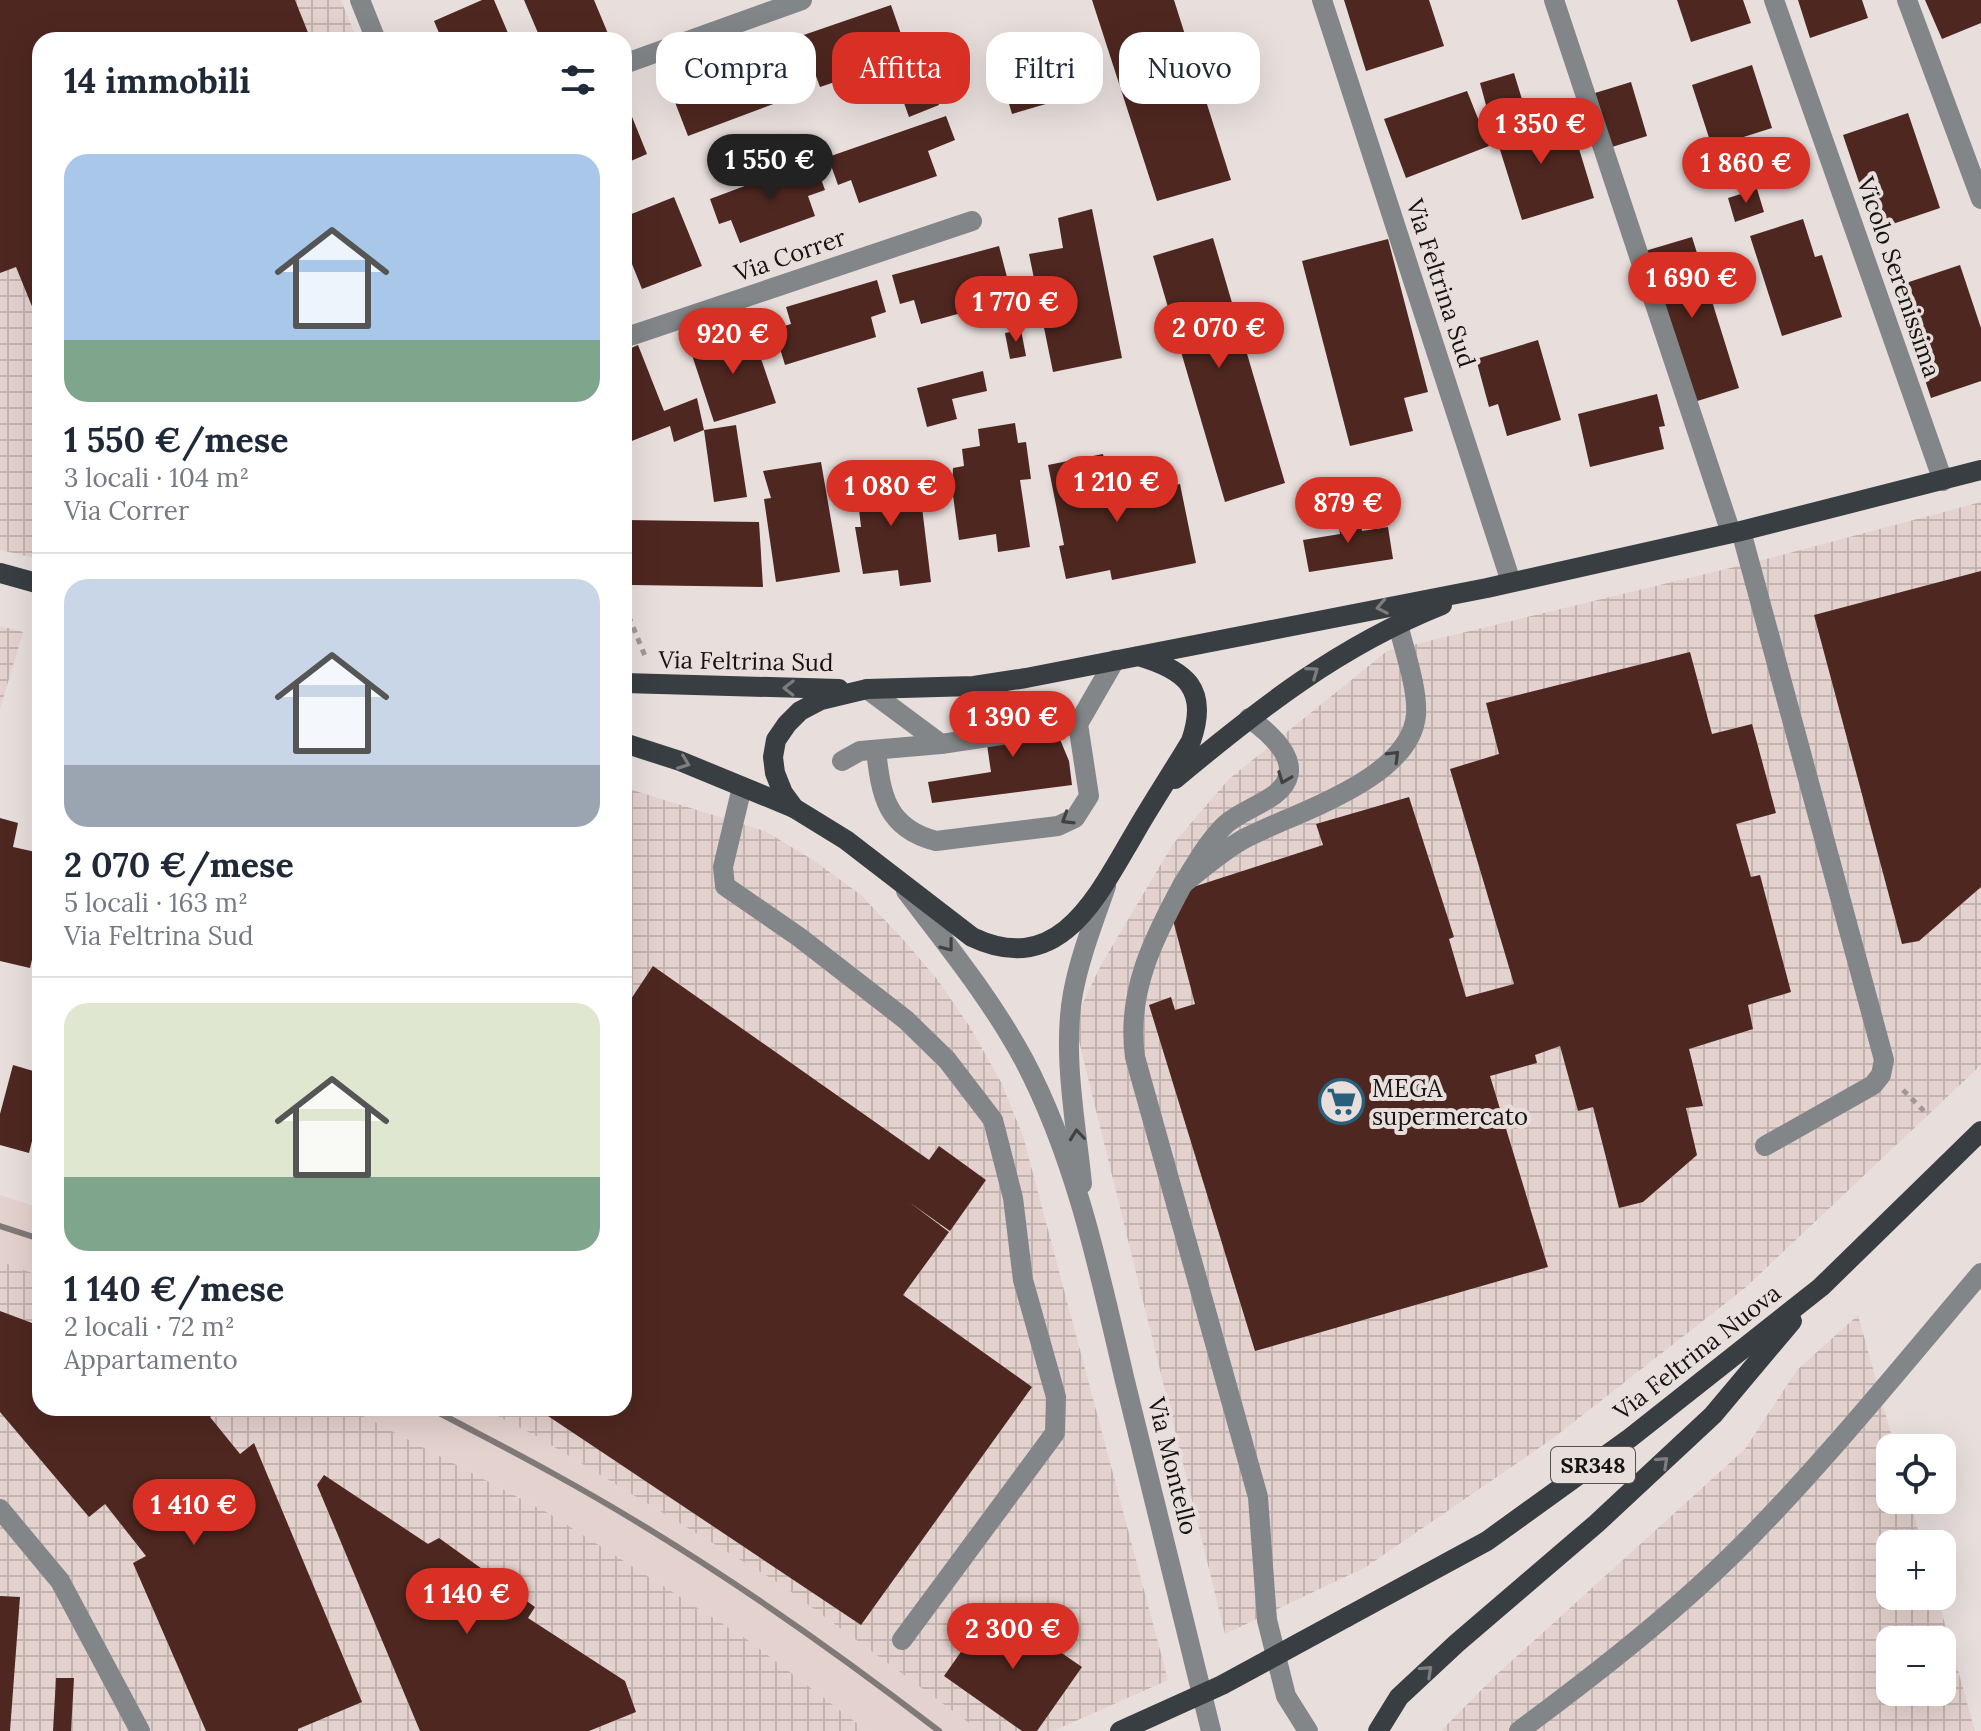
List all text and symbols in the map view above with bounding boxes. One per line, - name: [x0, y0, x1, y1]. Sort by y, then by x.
- chip: Compra: [656, 32, 816, 104]
- chip: Affitta: [832, 32, 970, 104]
- chip: Filtri: [986, 32, 1103, 104]
- chip: Nuovo: [1119, 32, 1260, 104]
- icon: filters: [556, 58, 600, 102]
- text: 14 immobili: [64, 59, 250, 102]
- pin: 1 350 €: [1467, 98, 1615, 166]
- text: 1 350 €: [1496, 107, 1586, 140]
- pin: 1 550 €: [696, 134, 844, 202]
- pin: 1 860 €: [1672, 137, 1820, 205]
- text: 1 550 €: [725, 143, 815, 176]
- text: 1 860 €: [1700, 146, 1792, 179]
- street label: Vicolo Serenissima: [1850, 172, 1948, 381]
- street label: Via Feltrina Sud: [1399, 194, 1483, 371]
- icon: home: [260, 206, 404, 350]
- street label: Via Correr: [729, 221, 850, 289]
- pin: 1 690 €: [1618, 252, 1766, 320]
- text: 1 690 €: [1646, 261, 1738, 294]
- pin: 1 770 €: [942, 276, 1090, 344]
- text: 1 770 €: [973, 285, 1059, 318]
- pin: 2 070 €: [1145, 302, 1293, 370]
- pin: 920 €: [677, 308, 789, 376]
- text: 2 070 €: [1172, 311, 1266, 344]
- text: 920 €: [696, 317, 770, 350]
- text: 1 550 €/mese: [64, 418, 289, 461]
- pin: 1 210 €: [1043, 456, 1191, 524]
- pin: 1 080 €: [817, 460, 965, 528]
- text: 3 locali · 104 m²: [64, 461, 249, 494]
- text: 1 210 €: [1074, 465, 1160, 498]
- text: 1 080 €: [844, 469, 938, 502]
- pin: 879 €: [1292, 477, 1404, 545]
- text: 879 €: [1313, 486, 1383, 519]
- text: Via Correr: [64, 494, 189, 527]
- one-way arrow: [1376, 598, 1389, 615]
- icon: home: [260, 631, 404, 775]
- street label: Via Feltrina Sud: [657, 644, 834, 678]
- one-way arrow: [1304, 667, 1318, 682]
- one-way arrow: [782, 679, 795, 697]
- pin: 1 390 €: [939, 691, 1087, 759]
- text: 1 390 €: [967, 700, 1059, 733]
- one-way arrow: [1385, 751, 1399, 765]
- one-way arrow: [676, 753, 690, 770]
- one-way arrow: [1277, 770, 1294, 784]
- one-way arrow: [1062, 810, 1076, 825]
- text: 2 070 €/mese: [64, 843, 294, 886]
- text: 5 locali · 163 m²: [64, 886, 248, 919]
- text: Via Feltrina Sud: [64, 919, 254, 952]
- one-way arrow: [939, 937, 953, 952]
- icon: home: [260, 1055, 404, 1199]
- place label: MEGA supermercato: [1372, 1073, 1528, 1132]
- supermarket icon: MEGA supermercato: [1317, 1078, 1365, 1126]
- one-way arrow: [1069, 1128, 1086, 1141]
- text: 1 140 €/mese: [64, 1267, 284, 1310]
- street label: Via Feltrina Nuova: [1606, 1277, 1787, 1427]
- text: 2 locali · 72 m²: [64, 1310, 235, 1343]
- text: Appartamento: [64, 1343, 238, 1376]
- street label: Via Montello: [1141, 1393, 1205, 1538]
- map controls: [1876, 1434, 1956, 1706]
- button: locate: [1876, 1434, 1956, 1514]
- road number: SR348: [1551, 1447, 1635, 1483]
- one-way arrow: [1654, 1456, 1668, 1471]
- pin: 1 410 €: [120, 1479, 268, 1547]
- text: 1 410 €: [151, 1488, 237, 1521]
- button: +: [1876, 1530, 1956, 1610]
- pin: 1 140 €: [393, 1568, 541, 1636]
- text: 1 140 €: [424, 1577, 510, 1610]
- pin: 2 300 €: [939, 1603, 1087, 1671]
- text: 2 300 €: [965, 1612, 1061, 1645]
- button: −: [1876, 1626, 1956, 1706]
- one-way arrow: [1417, 1667, 1432, 1681]

